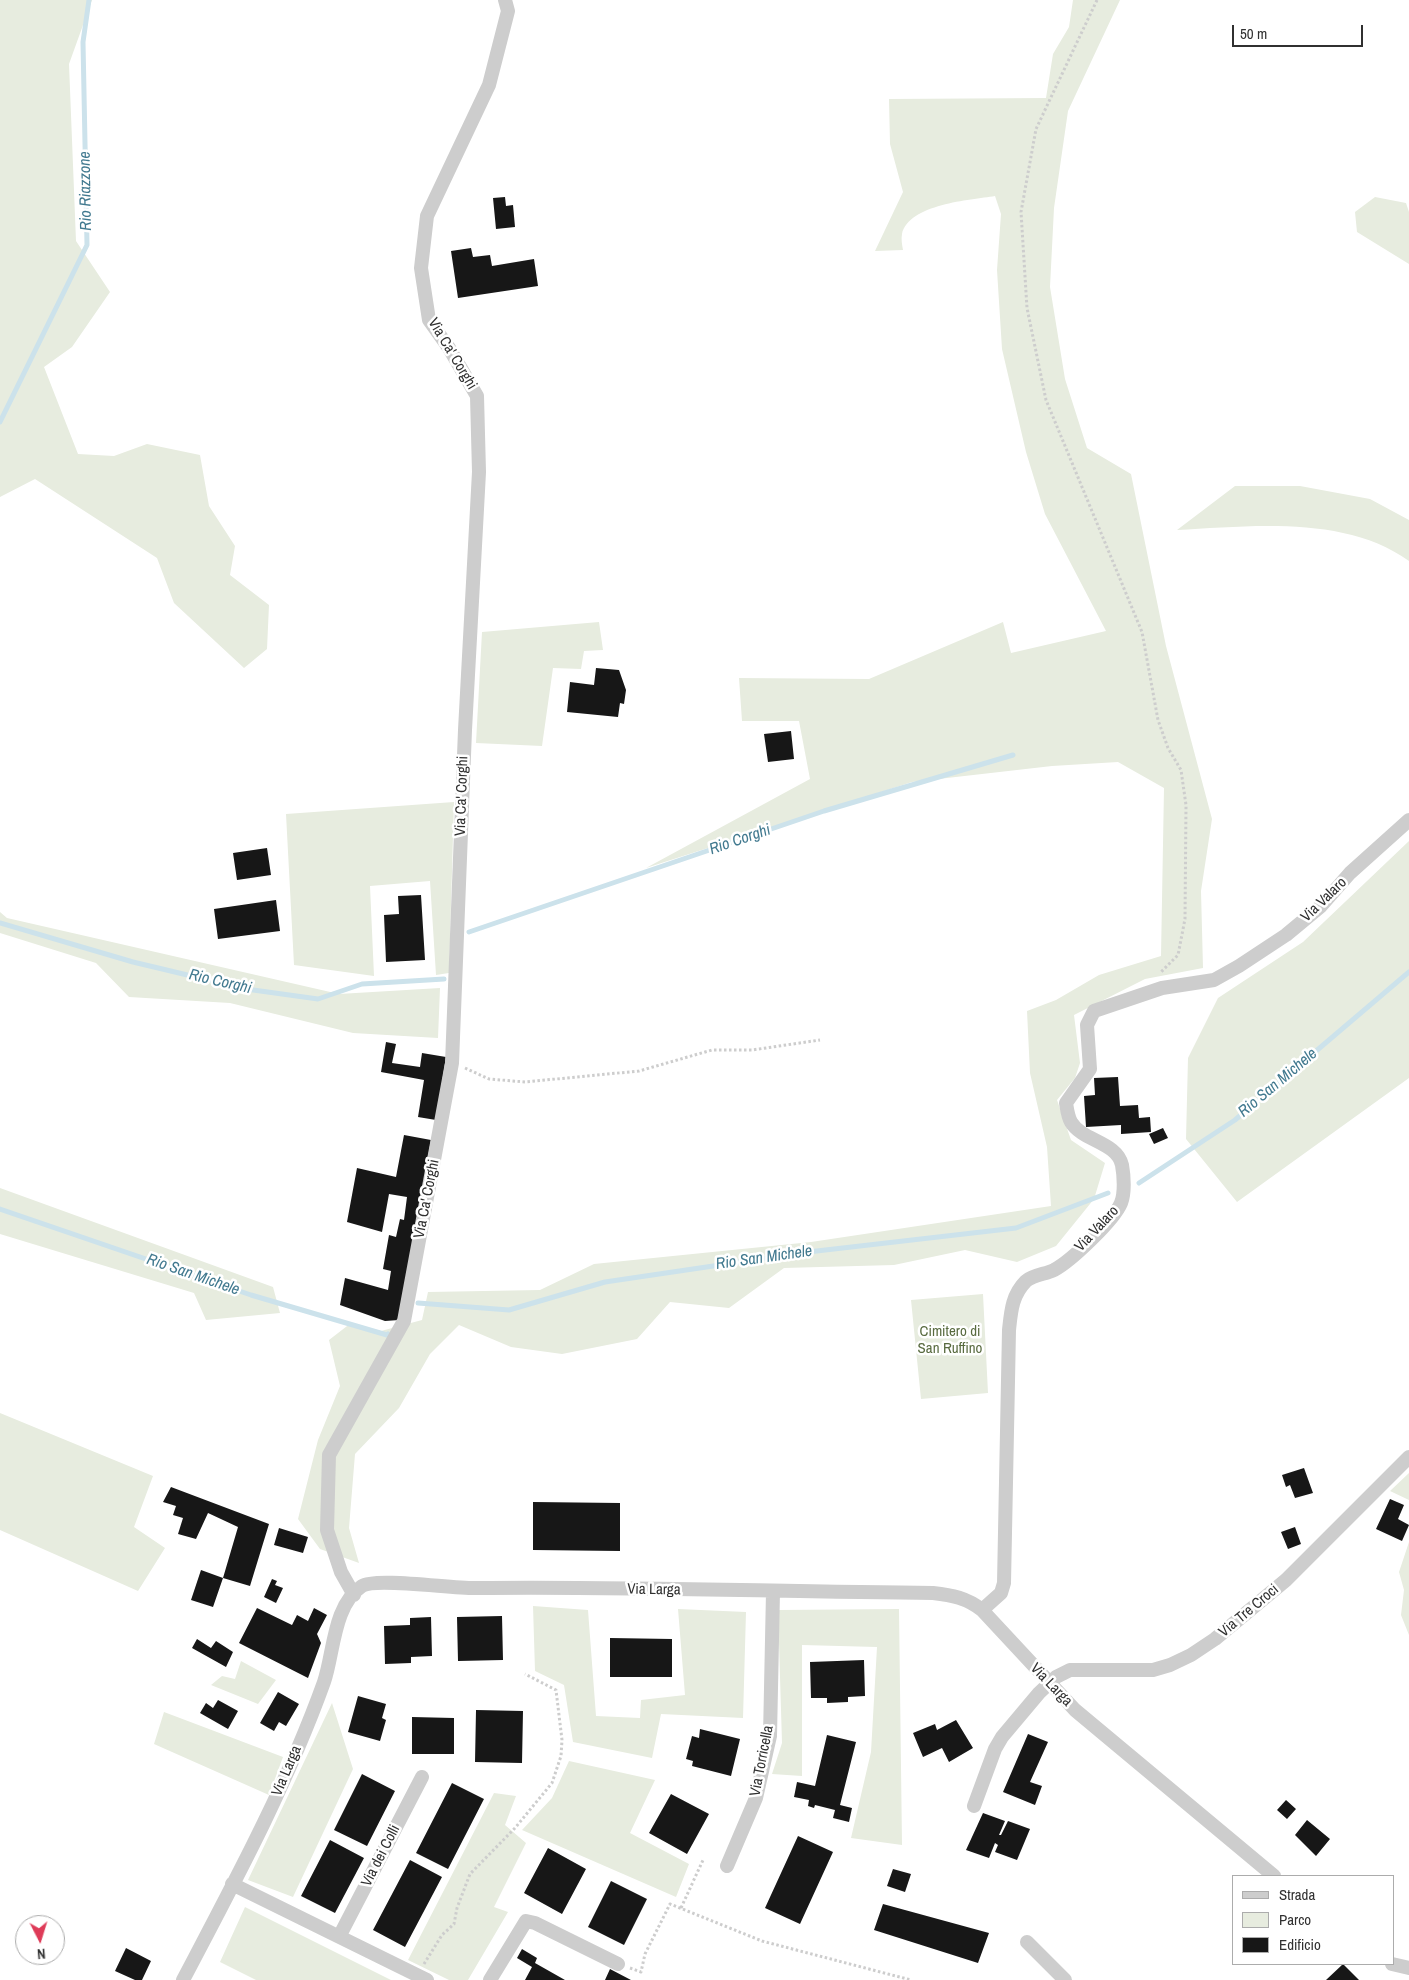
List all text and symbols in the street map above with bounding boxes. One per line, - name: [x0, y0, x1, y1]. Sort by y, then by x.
- scale bar: [1234, 15, 1365, 47]
- text: 50 m: [1240, 23, 1267, 44]
- water label: Rio Riazzone: [76, 151, 96, 231]
- street label: Via Ca' Corghi: [424, 315, 480, 393]
- street label: Via Ca' Corghi: [452, 756, 472, 836]
- water label: Rio Corghi: [707, 821, 773, 859]
- street label: Via Valaro: [1297, 874, 1351, 926]
- water label: Rio Corghi: [187, 966, 253, 998]
- water label: Rio San Michele: [1235, 1044, 1321, 1122]
- street label: Via Ca' Corghi: [411, 1158, 443, 1240]
- street label: Via Valaro: [1071, 1202, 1123, 1256]
- water label: Rio San Michele: [715, 1242, 813, 1274]
- water label: Rio San Michele: [144, 1250, 242, 1300]
- park label: Cimitero di San Ruffino: [918, 1323, 982, 1358]
- street label: Via Larga: [627, 1581, 681, 1599]
- street label: Via Tre Croci: [1215, 1581, 1283, 1641]
- street label: Via Larga: [1026, 1660, 1076, 1710]
- street label: Via Torricella: [746, 1724, 778, 1798]
- street label: Via Larga: [268, 1743, 306, 1799]
- street label: Via dei Colli: [358, 1822, 404, 1890]
- legend: [1232, 1875, 1394, 1965]
- text: Strada: [1279, 1884, 1315, 1905]
- text: Parco: [1279, 1909, 1311, 1930]
- north arrow: [15, 1915, 65, 1965]
- text: Edificio: [1279, 1934, 1321, 1955]
- text: N: [36, 1945, 46, 1963]

